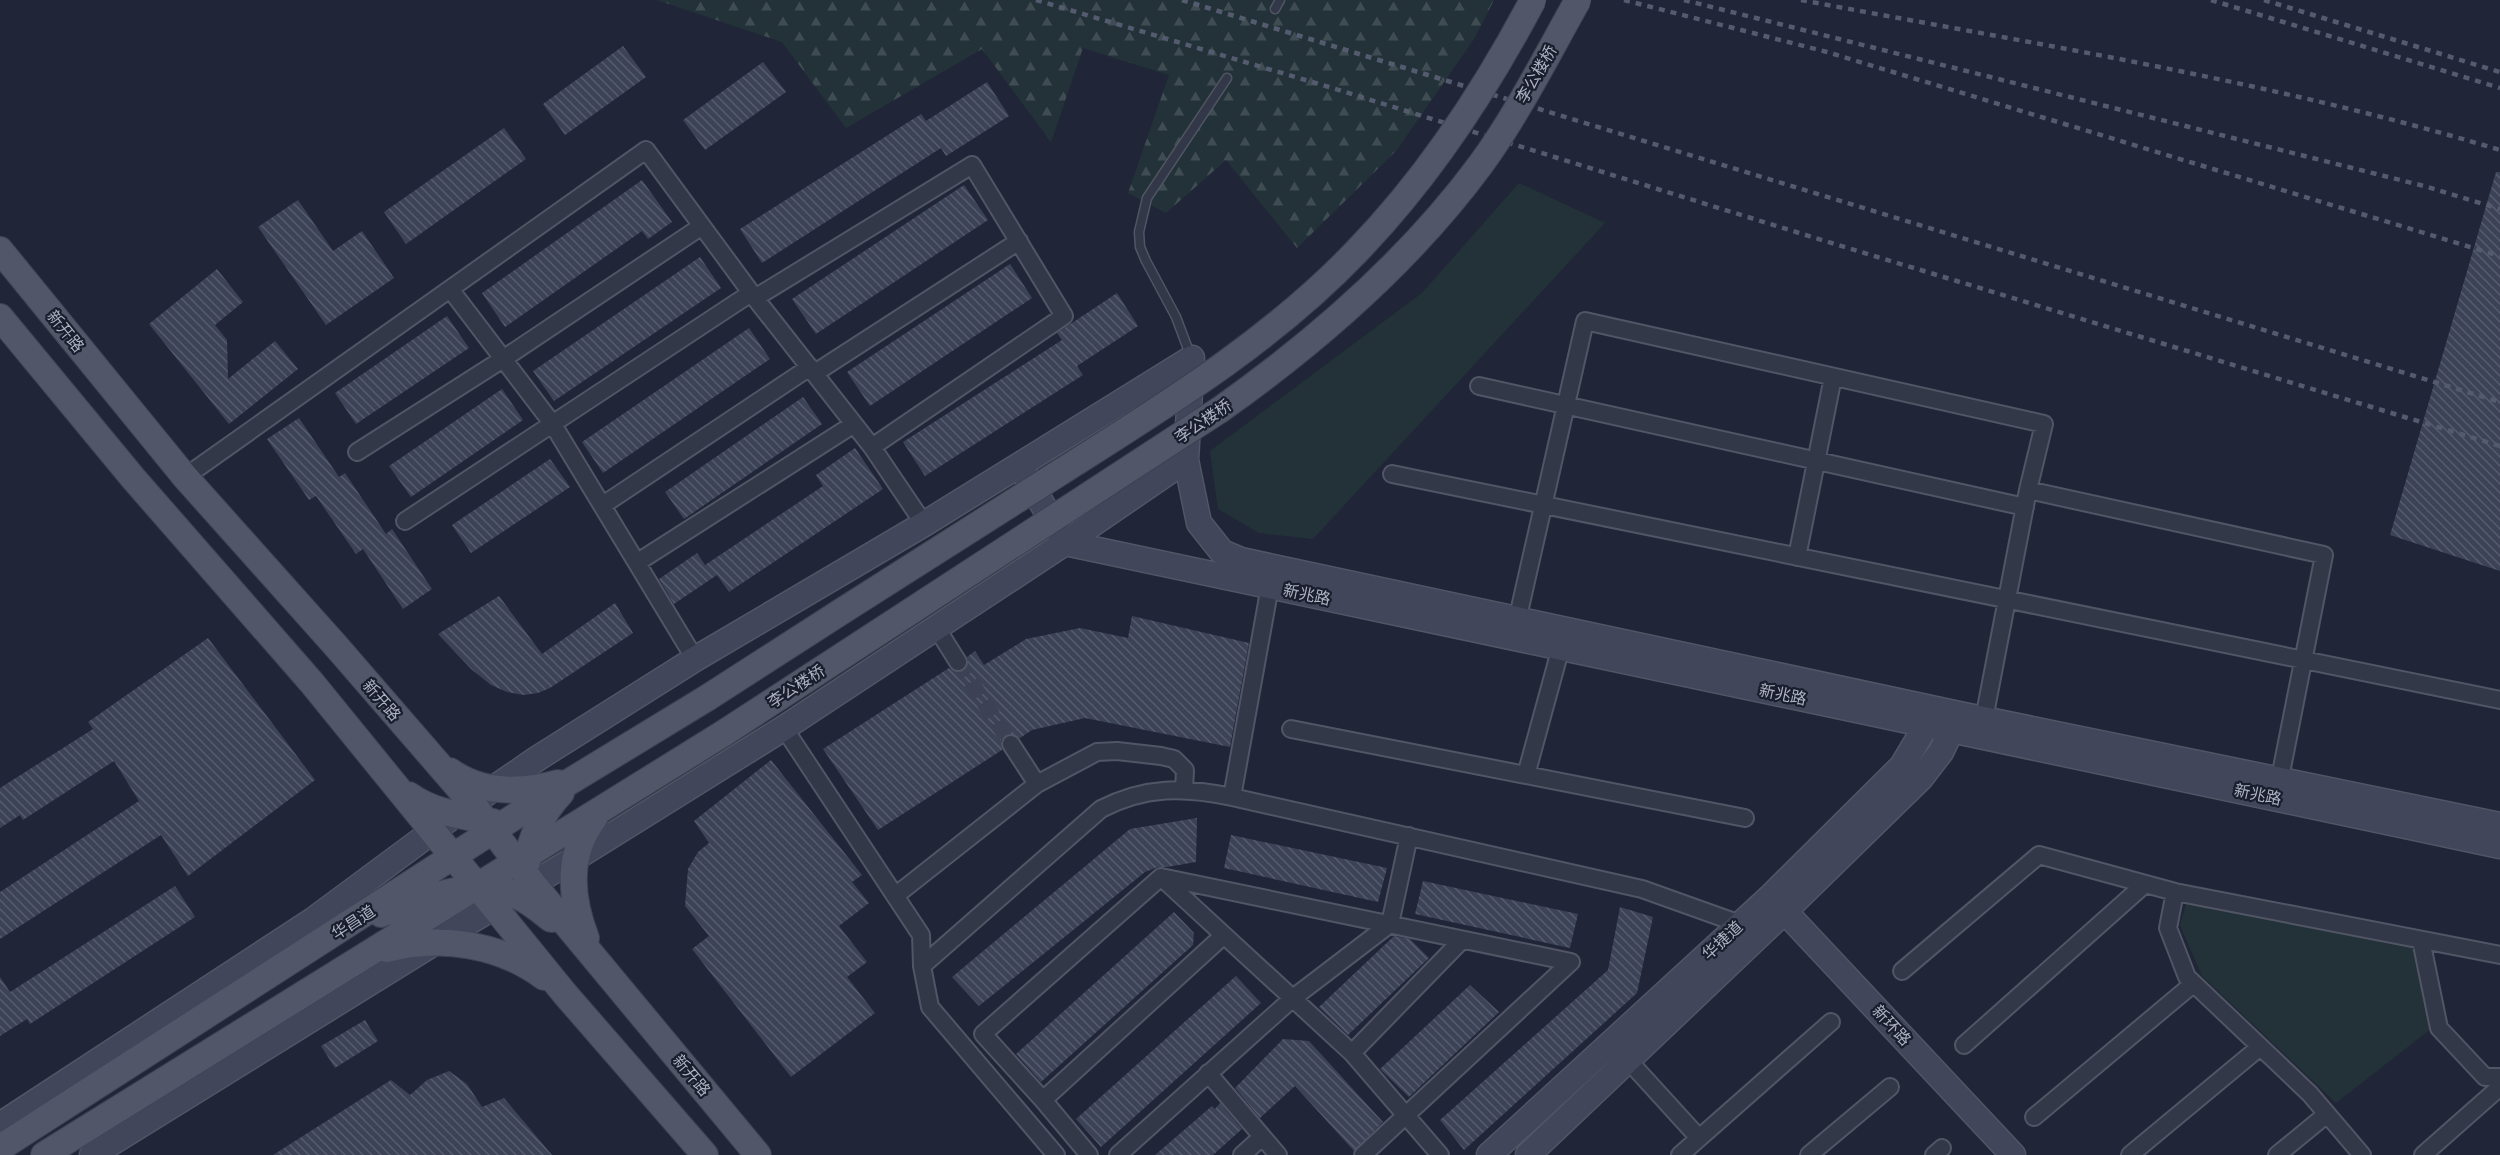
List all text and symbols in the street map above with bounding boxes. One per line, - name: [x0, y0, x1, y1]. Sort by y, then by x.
- street label: 李公楼桥: [1511, 41, 1562, 108]
- street label: 新开路: [42, 306, 89, 357]
- street label: 李公楼桥: [1171, 395, 1236, 449]
- street label: 新兆路: [1281, 579, 1333, 611]
- street label: 李公楼桥: [764, 660, 829, 713]
- street label: 新开路: [357, 675, 405, 726]
- street label: 新兆路: [1757, 679, 1809, 711]
- street label: 新兆路: [2232, 779, 2284, 811]
- street label: 华昌道: [327, 901, 380, 945]
- street label: 华捷道: [1698, 916, 1748, 965]
- street label: 新环路: [1867, 1001, 1916, 1051]
- street label: 新开路: [667, 1050, 715, 1101]

